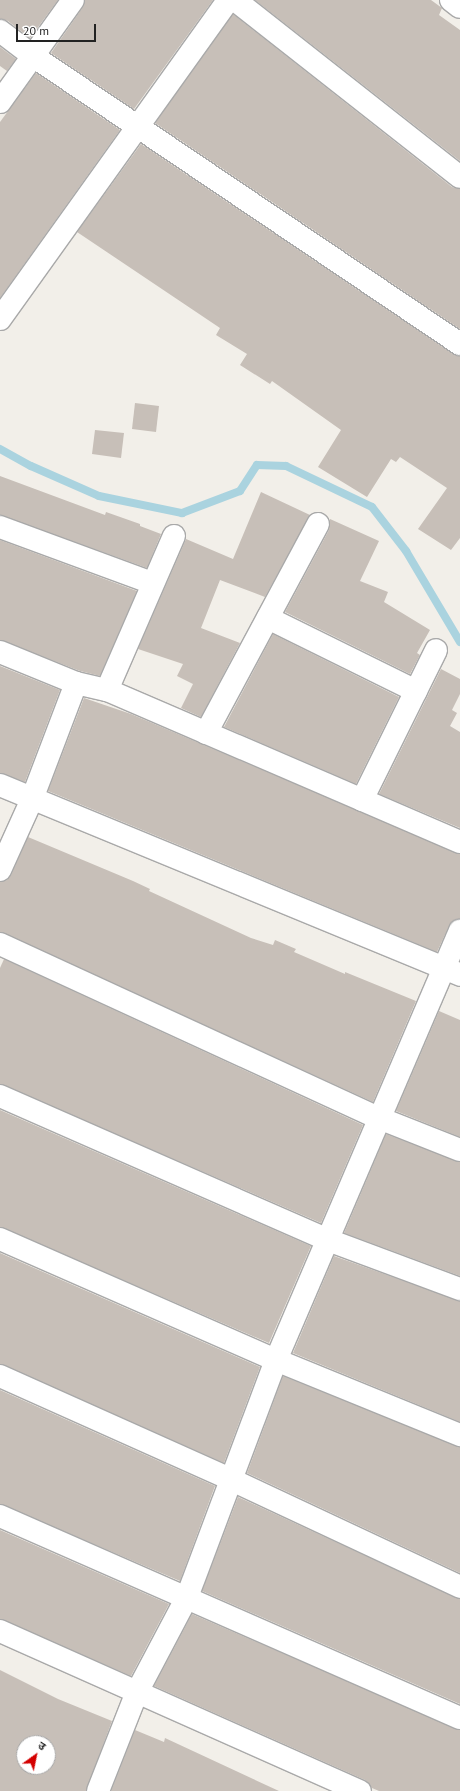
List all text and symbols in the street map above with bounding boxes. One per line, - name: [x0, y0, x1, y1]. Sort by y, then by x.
- scale bar: [18, 16, 98, 42]
- text: 20 m: [23, 23, 49, 38]
- north arrow: [16, 1735, 56, 1775]
- text: उ: [35, 1738, 49, 1753]

